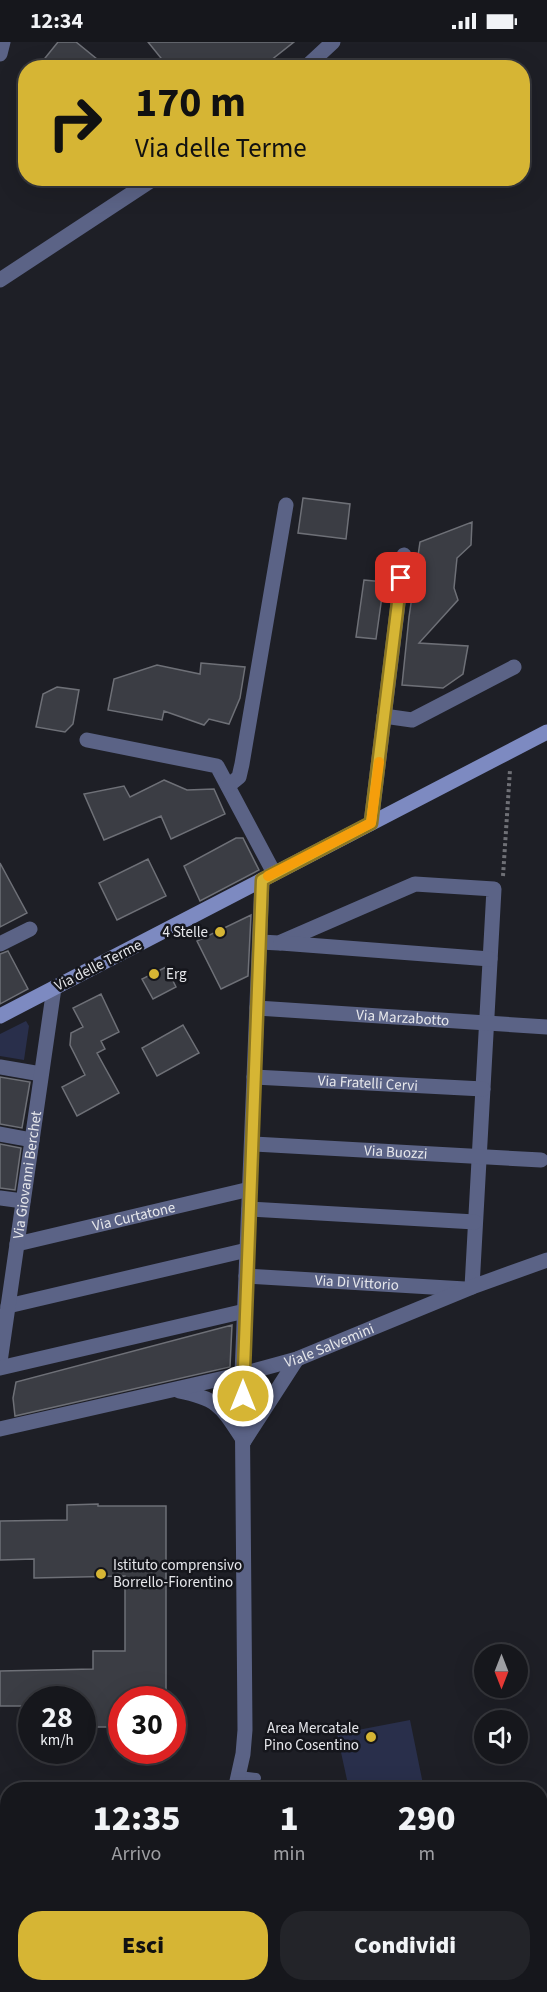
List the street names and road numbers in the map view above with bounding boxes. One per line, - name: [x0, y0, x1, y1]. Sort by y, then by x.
- street label: Via delle Terme: [51, 934, 145, 996]
- street label: Via Marzabotto: [355, 1005, 450, 1032]
- street label: Via Fratelli Cervi: [317, 1070, 419, 1097]
- street label: Via Giovanni Berchet: [8, 1110, 47, 1240]
- street label: Via Buozzi: [363, 1140, 428, 1165]
- street label: Via Curtatone: [90, 1197, 178, 1237]
- street label: Via Di Vittorio: [314, 1270, 399, 1296]
- street label: Viale Salvemini: [282, 1318, 377, 1373]

